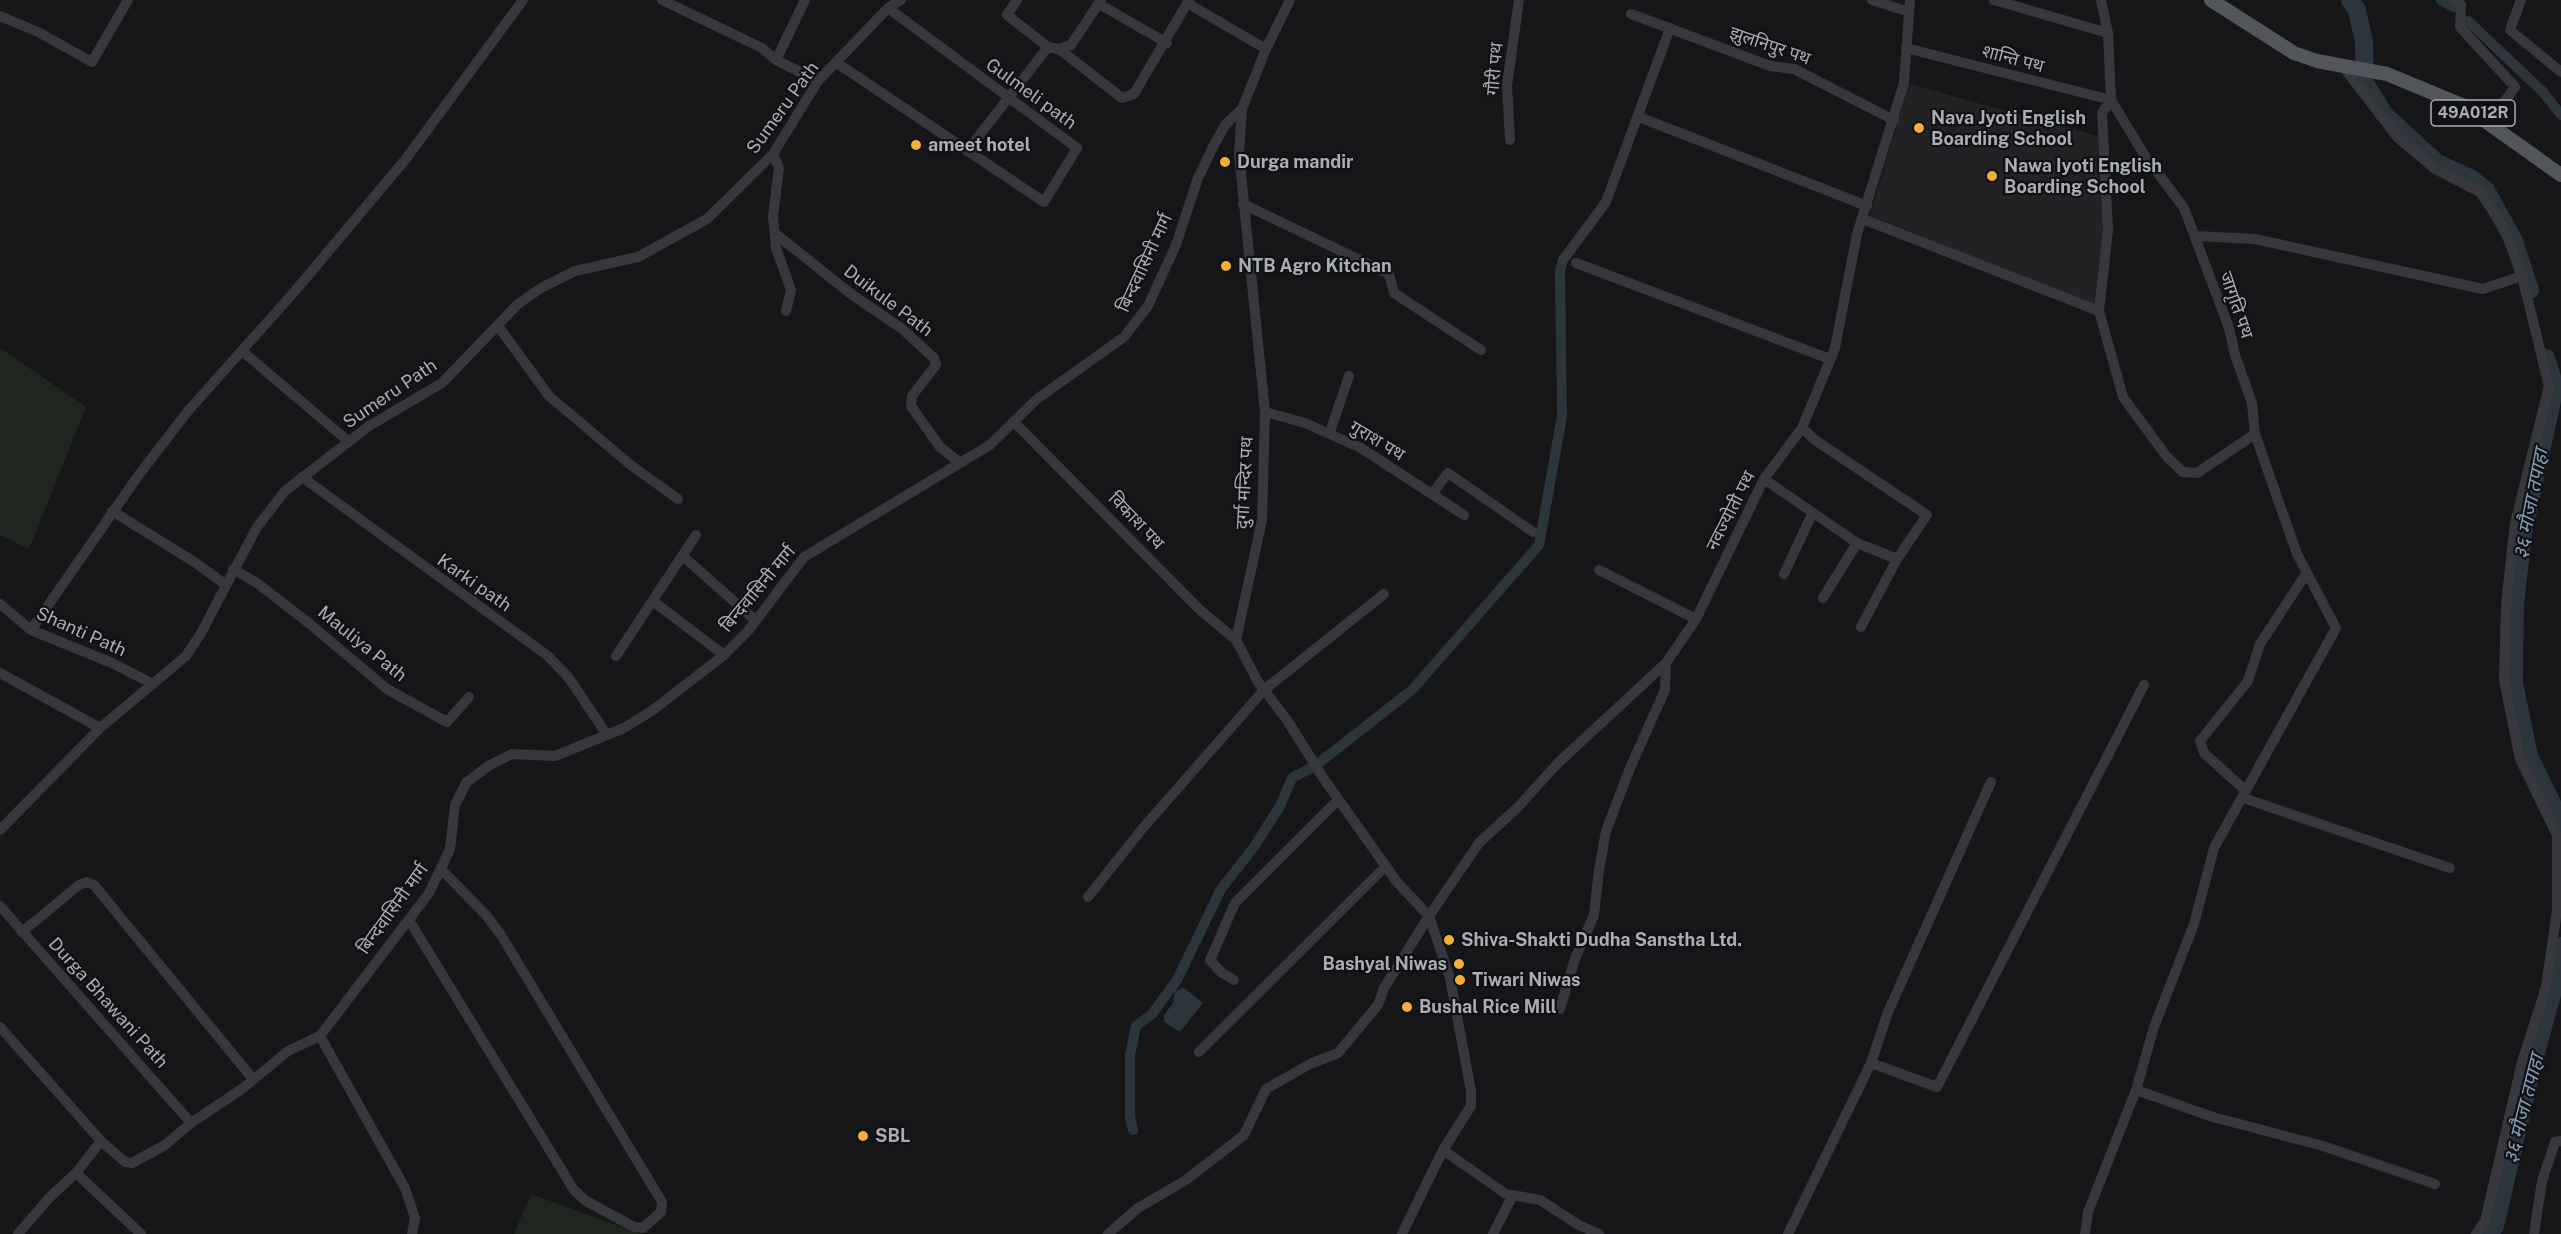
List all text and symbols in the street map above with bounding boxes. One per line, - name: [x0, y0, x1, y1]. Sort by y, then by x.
- street label: झुलनिपुर पथ: [1727, 22, 1813, 70]
- street label: शान्ति पथ: [1980, 40, 2046, 78]
- street label: गौरी पथ: [1482, 42, 1508, 96]
- street label: Gulmeli path: [982, 54, 1080, 134]
- street label: Sumeru Path: [742, 58, 824, 158]
- road number: 49A012R: [2431, 100, 2515, 126]
- place label: Nava Jyoti English Boarding School: [1931, 107, 2086, 150]
- marker: Nava Jyoti English Boarding School: [1912, 121, 1926, 135]
- place label: ameet hotel: [928, 134, 1031, 156]
- marker: ameet hotel: [909, 138, 923, 152]
- place label: Durga mandir: [1237, 151, 1354, 173]
- marker: Durga mandir: [1218, 155, 1232, 169]
- place label: Nawa Iyoti English Boarding School: [2004, 155, 2162, 198]
- marker: Nawa Iyoti English Boarding School: [1985, 169, 1999, 183]
- street label: बिन्दवासिनी मार्ग: [1113, 210, 1177, 316]
- place label: NTB Agro Kitchan: [1238, 255, 1392, 277]
- marker: NTB Agro Kitchan: [1219, 259, 1233, 273]
- street label: Duikule Path: [839, 261, 937, 341]
- street label: जागृति पथ: [2215, 269, 2257, 341]
- street label: Sumeru Path: [339, 355, 441, 433]
- street label: गुराश पथ: [1346, 416, 1408, 466]
- street label: दुर्गा मन्दिर पथ: [1232, 436, 1258, 530]
- water label: ३६ मौजा तपाहा: [2509, 447, 2553, 561]
- street label: नवज्योती पथ: [1702, 468, 1760, 554]
- street label: विकाश पथ: [1103, 488, 1169, 554]
- street label: बिन्दवासिनी मार्ग: [716, 541, 800, 637]
- street label: Karki path: [433, 550, 515, 616]
- street label: Mauliya Path: [313, 602, 411, 686]
- street label: Shanti Path: [33, 603, 129, 661]
- street label: बिन्दवासिनी मार्ग: [353, 860, 433, 958]
- place label: Shiva-Shakti Dudha Sanstha Ltd.: [1461, 929, 1742, 951]
- street label: Durga Bhawani Path: [44, 933, 172, 1073]
- marker: Shiva-Shakti Dudha Sanstha Ltd.: [1442, 933, 1456, 947]
- place label: Bashyal Niwas: [1322, 953, 1447, 975]
- marker: Bashyal Niwas: [1452, 957, 1466, 971]
- place label: Tiwari Niwas: [1472, 969, 1581, 991]
- marker: Tiwari Niwas: [1453, 973, 1467, 987]
- place label: Bushal Rice Mill: [1419, 996, 1557, 1018]
- marker: Bushal Rice Mill: [1400, 1000, 1414, 1014]
- water label: ३६ मौजा तपाहा: [2499, 1052, 2549, 1166]
- place label: SBL: [875, 1125, 910, 1147]
- marker: SBL: [856, 1129, 870, 1143]

